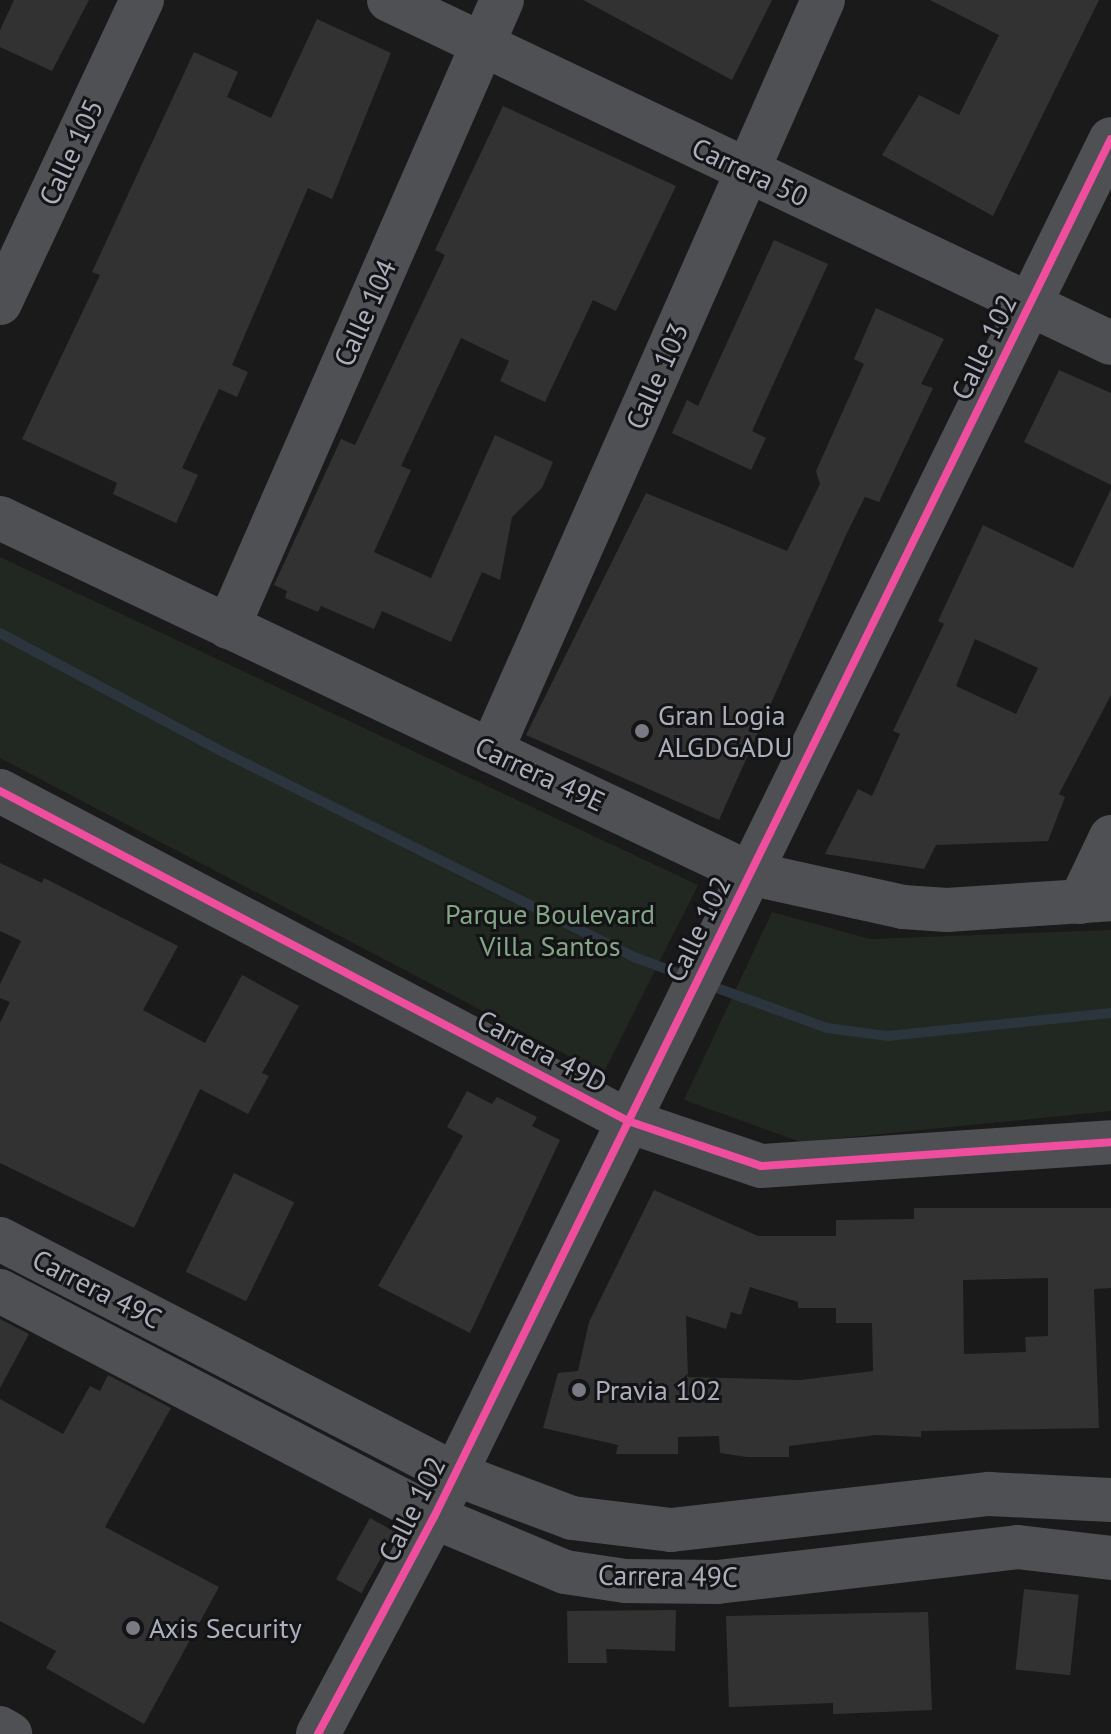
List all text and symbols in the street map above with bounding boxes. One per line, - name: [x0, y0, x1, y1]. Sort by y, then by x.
- street label: Calle 105: [32, 94, 110, 210]
- street label: Carrera 50: [687, 131, 813, 213]
- street label: Calle 104: [327, 254, 403, 372]
- street label: Calle 102: [944, 289, 1024, 405]
- street label: Calle 103: [619, 317, 695, 435]
- place label: Gran Logia ALGDGADU: [658, 698, 793, 764]
- marker: Gran Logia ALGDGADU: [633, 722, 651, 740]
- street label: Carrera 49E: [470, 729, 610, 819]
- street label: Calle 102: [658, 871, 738, 987]
- park label: Parque Boulevard Villa Santos: [445, 897, 655, 963]
- street label: Carrera 49D: [471, 1003, 613, 1099]
- street label: Carrera 49C: [27, 1242, 167, 1336]
- place label: Pravia 102: [595, 1373, 721, 1407]
- marker: Pravia 102: [570, 1381, 588, 1399]
- street label: Calle 102: [371, 1451, 453, 1567]
- street label: Carrera 49C: [598, 1558, 738, 1594]
- place label: Axis Security: [149, 1611, 302, 1645]
- marker: Axis Security: [124, 1619, 142, 1637]

